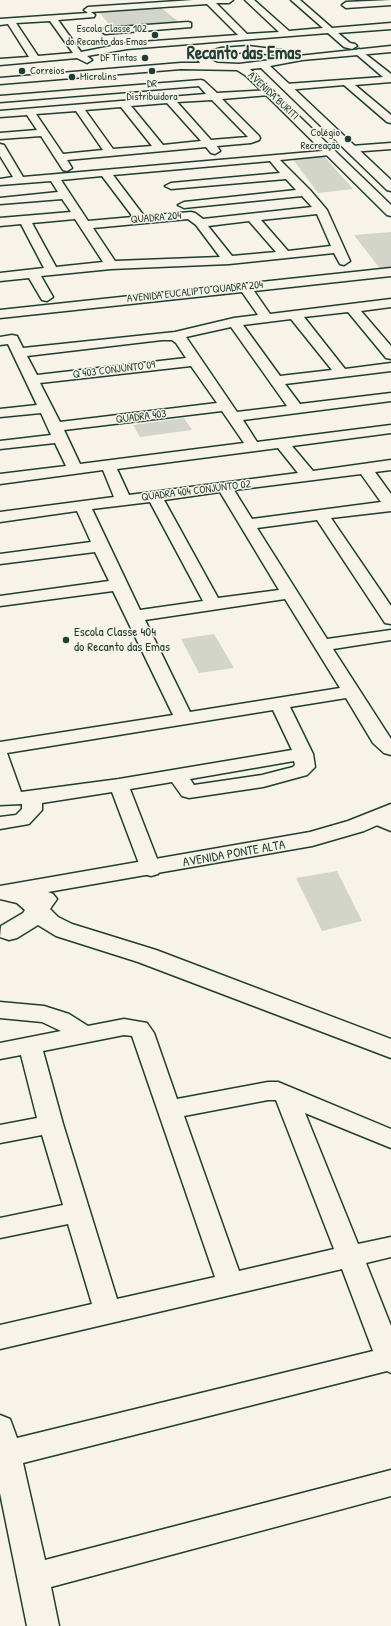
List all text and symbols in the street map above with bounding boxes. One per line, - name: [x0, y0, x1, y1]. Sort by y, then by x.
- place label: Escola Classe 102 do Recanto das Emas: [66, 22, 147, 48]
- marker: Escola Classe 102 do Recanto das Emas: [150, 30, 160, 40]
- district label: Recanto das Emas: [187, 43, 301, 65]
- place label: DF Tintas: [100, 51, 137, 65]
- marker: DF Tintas: [140, 53, 150, 63]
- place label: Correios: [30, 64, 64, 78]
- marker: Correios: [17, 66, 27, 76]
- marker: DR Distribuidora: [147, 66, 157, 76]
- street label: AVENIDA BURITI: [245, 69, 301, 123]
- place label: Microlins: [80, 70, 117, 84]
- marker: Microlins: [67, 72, 77, 82]
- place label: DR Distribuidora: [126, 77, 178, 103]
- place label: Colégio Recreação: [300, 126, 340, 152]
- marker: Colégio Recreação: [343, 134, 353, 144]
- street label: QUADRA 204: [130, 209, 182, 227]
- street label: AVENIDA EUCALIPTO QUADRA 204: [126, 278, 264, 306]
- street label: Q 403 CONJUNTO 09: [72, 358, 156, 382]
- street label: QUADRA 403: [115, 407, 167, 427]
- street label: QUADRA 404 CONJUNTO 02: [140, 478, 252, 504]
- place label: Escola Classe 404 do Recanto das Emas: [74, 625, 170, 656]
- marker: Escola Classe 404 do Recanto das Emas: [61, 635, 71, 645]
- street label: AVENIDA PONTE ALTA: [182, 837, 286, 871]

